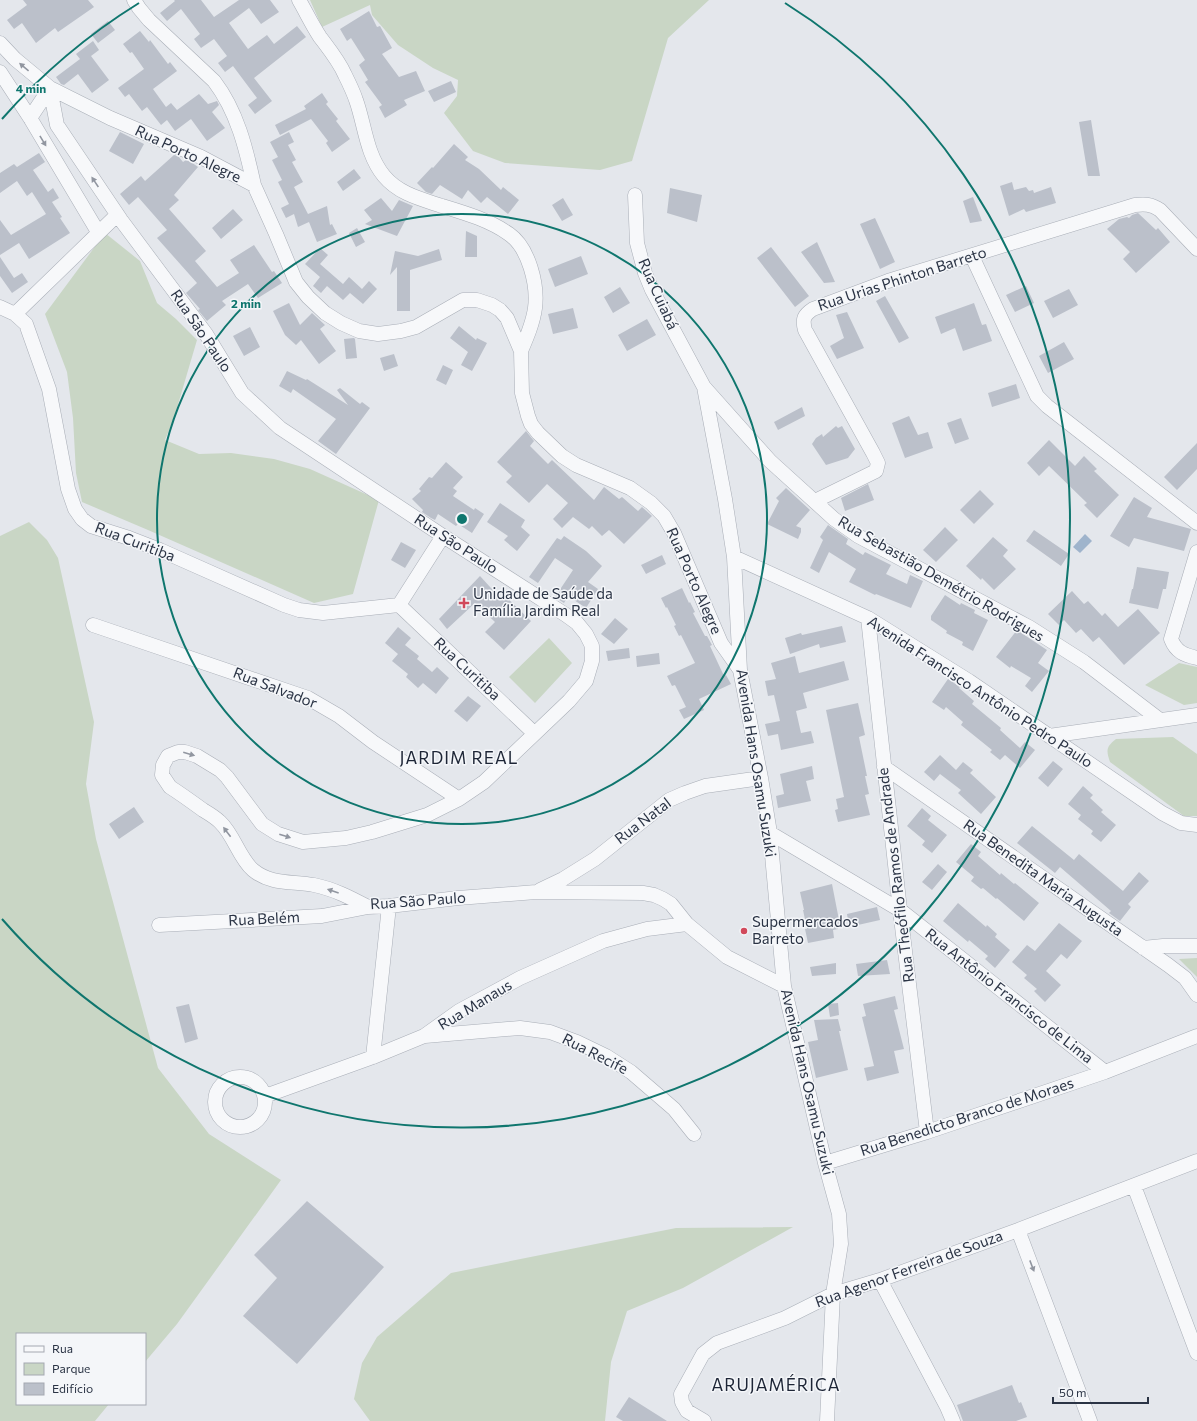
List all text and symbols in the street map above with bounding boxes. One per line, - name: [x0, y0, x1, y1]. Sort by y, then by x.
- one-way arrow: [19, 62, 29, 71]
- text: 4 min: [16, 81, 46, 95]
- street label: Rua Porto Alegre: [133, 121, 244, 186]
- one-way arrow: [40, 135, 47, 147]
- one-way arrow: [91, 177, 99, 187]
- street label: Rua Urias Phinton Barreto: [815, 242, 988, 314]
- street label: Rua Cuiabá: [635, 255, 683, 332]
- street label: Rua São Paulo: [168, 286, 236, 375]
- text: 2 min: [231, 296, 261, 310]
- street label: Rua São Paulo: [411, 510, 502, 577]
- centre of rings: [455, 512, 469, 526]
- street label: Rua Sebastião Demétrio Rodrigues: [835, 512, 1048, 645]
- street label: Rua Curitiba: [93, 518, 178, 565]
- street label: Rua Porto Alegre: [663, 524, 727, 637]
- place label: Unidade de Saúde da Família Jardim Real: [473, 584, 613, 619]
- marker: Unidade de Saúde da Família Jardim Real: [458, 597, 470, 609]
- street label: Avenida Francisco Antônio Pedro Paulo: [865, 611, 1097, 771]
- street label: Rua Curitiba: [431, 633, 505, 704]
- street label: Rua Salvador: [231, 663, 320, 711]
- street label: Avenida Hans Osamu Suzuki: [733, 667, 781, 858]
- district label: JARDIM REAL: [400, 747, 518, 768]
- one-way arrow: [183, 751, 195, 757]
- street label: Rua Theófilo Ramos de Andrade: [873, 767, 917, 984]
- street label: Rua Natal: [611, 793, 674, 847]
- street label: Rua Benedita Maria Augusta: [960, 815, 1127, 939]
- one-way arrow: [223, 826, 232, 837]
- one-way arrow: [279, 833, 291, 839]
- one-way arrow: [326, 888, 338, 894]
- street label: Rua São Paulo: [369, 888, 466, 912]
- street label: Rua Belém: [228, 907, 300, 929]
- place label: Supermercados Barreto: [752, 912, 858, 947]
- street label: Rua Antônio Francisco de Lima: [922, 924, 1097, 1066]
- marker: Supermercados Barreto: [739, 926, 749, 936]
- street label: Rua Manaus: [434, 975, 515, 1033]
- street label: Avenida Hans Osamu Suzuki: [778, 987, 838, 1177]
- street label: Rua Recife: [560, 1029, 631, 1077]
- street label: Rua Benedicto Branco de Moraes: [858, 1073, 1076, 1159]
- street label: Rua Agenor Ferreira de Souza: [812, 1226, 1005, 1310]
- one-way arrow: [1029, 1261, 1035, 1273]
- legend: [16, 1333, 146, 1405]
- text: Rua: [52, 1341, 73, 1355]
- text: Parque: [52, 1361, 90, 1375]
- district label: ARUJAMÉRICA: [712, 1374, 840, 1395]
- scale bar: [1053, 1379, 1148, 1405]
- text: Edifício: [52, 1381, 93, 1395]
- text: 50 m: [1059, 1385, 1087, 1399]

